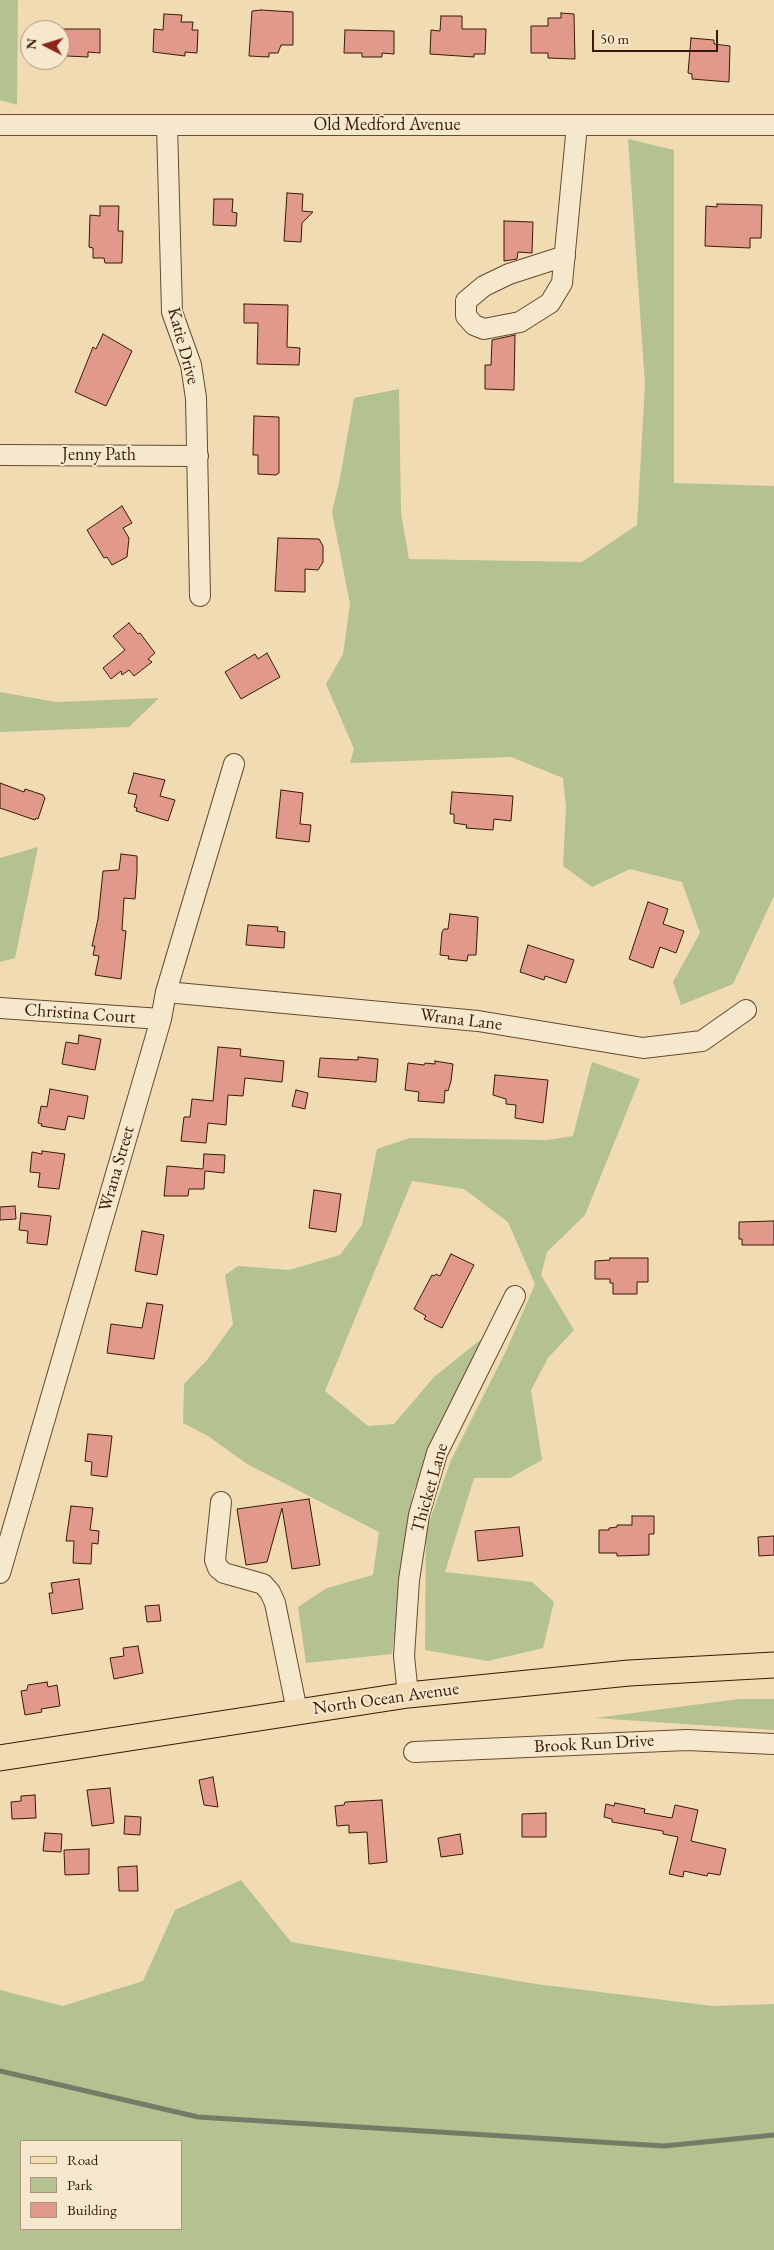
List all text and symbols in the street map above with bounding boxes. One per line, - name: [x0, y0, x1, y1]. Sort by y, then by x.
- north arrow: [20, 20, 70, 70]
- scale bar: [594, 20, 720, 52]
- text: 50 m: [600, 29, 629, 48]
- text: N: [22, 37, 41, 50]
- street label: Old Medford Avenue: [313, 114, 461, 136]
- street label: Katie Drive: [162, 305, 204, 387]
- street label: Jenny Path: [62, 444, 136, 466]
- street label: Christina Court: [24, 999, 136, 1029]
- street label: Wrana Lane: [419, 1004, 503, 1036]
- street label: Wrana Street: [95, 1124, 139, 1214]
- street label: Thicket Lane: [407, 1441, 453, 1535]
- street label: North Ocean Avenue: [312, 1678, 460, 1720]
- street label: Brook Run Drive: [533, 1730, 655, 1758]
- legend: [20, 2140, 182, 2230]
- text: Road: [67, 2150, 98, 2169]
- text: Park: [67, 2175, 93, 2194]
- text: Building: [67, 2200, 117, 2219]

